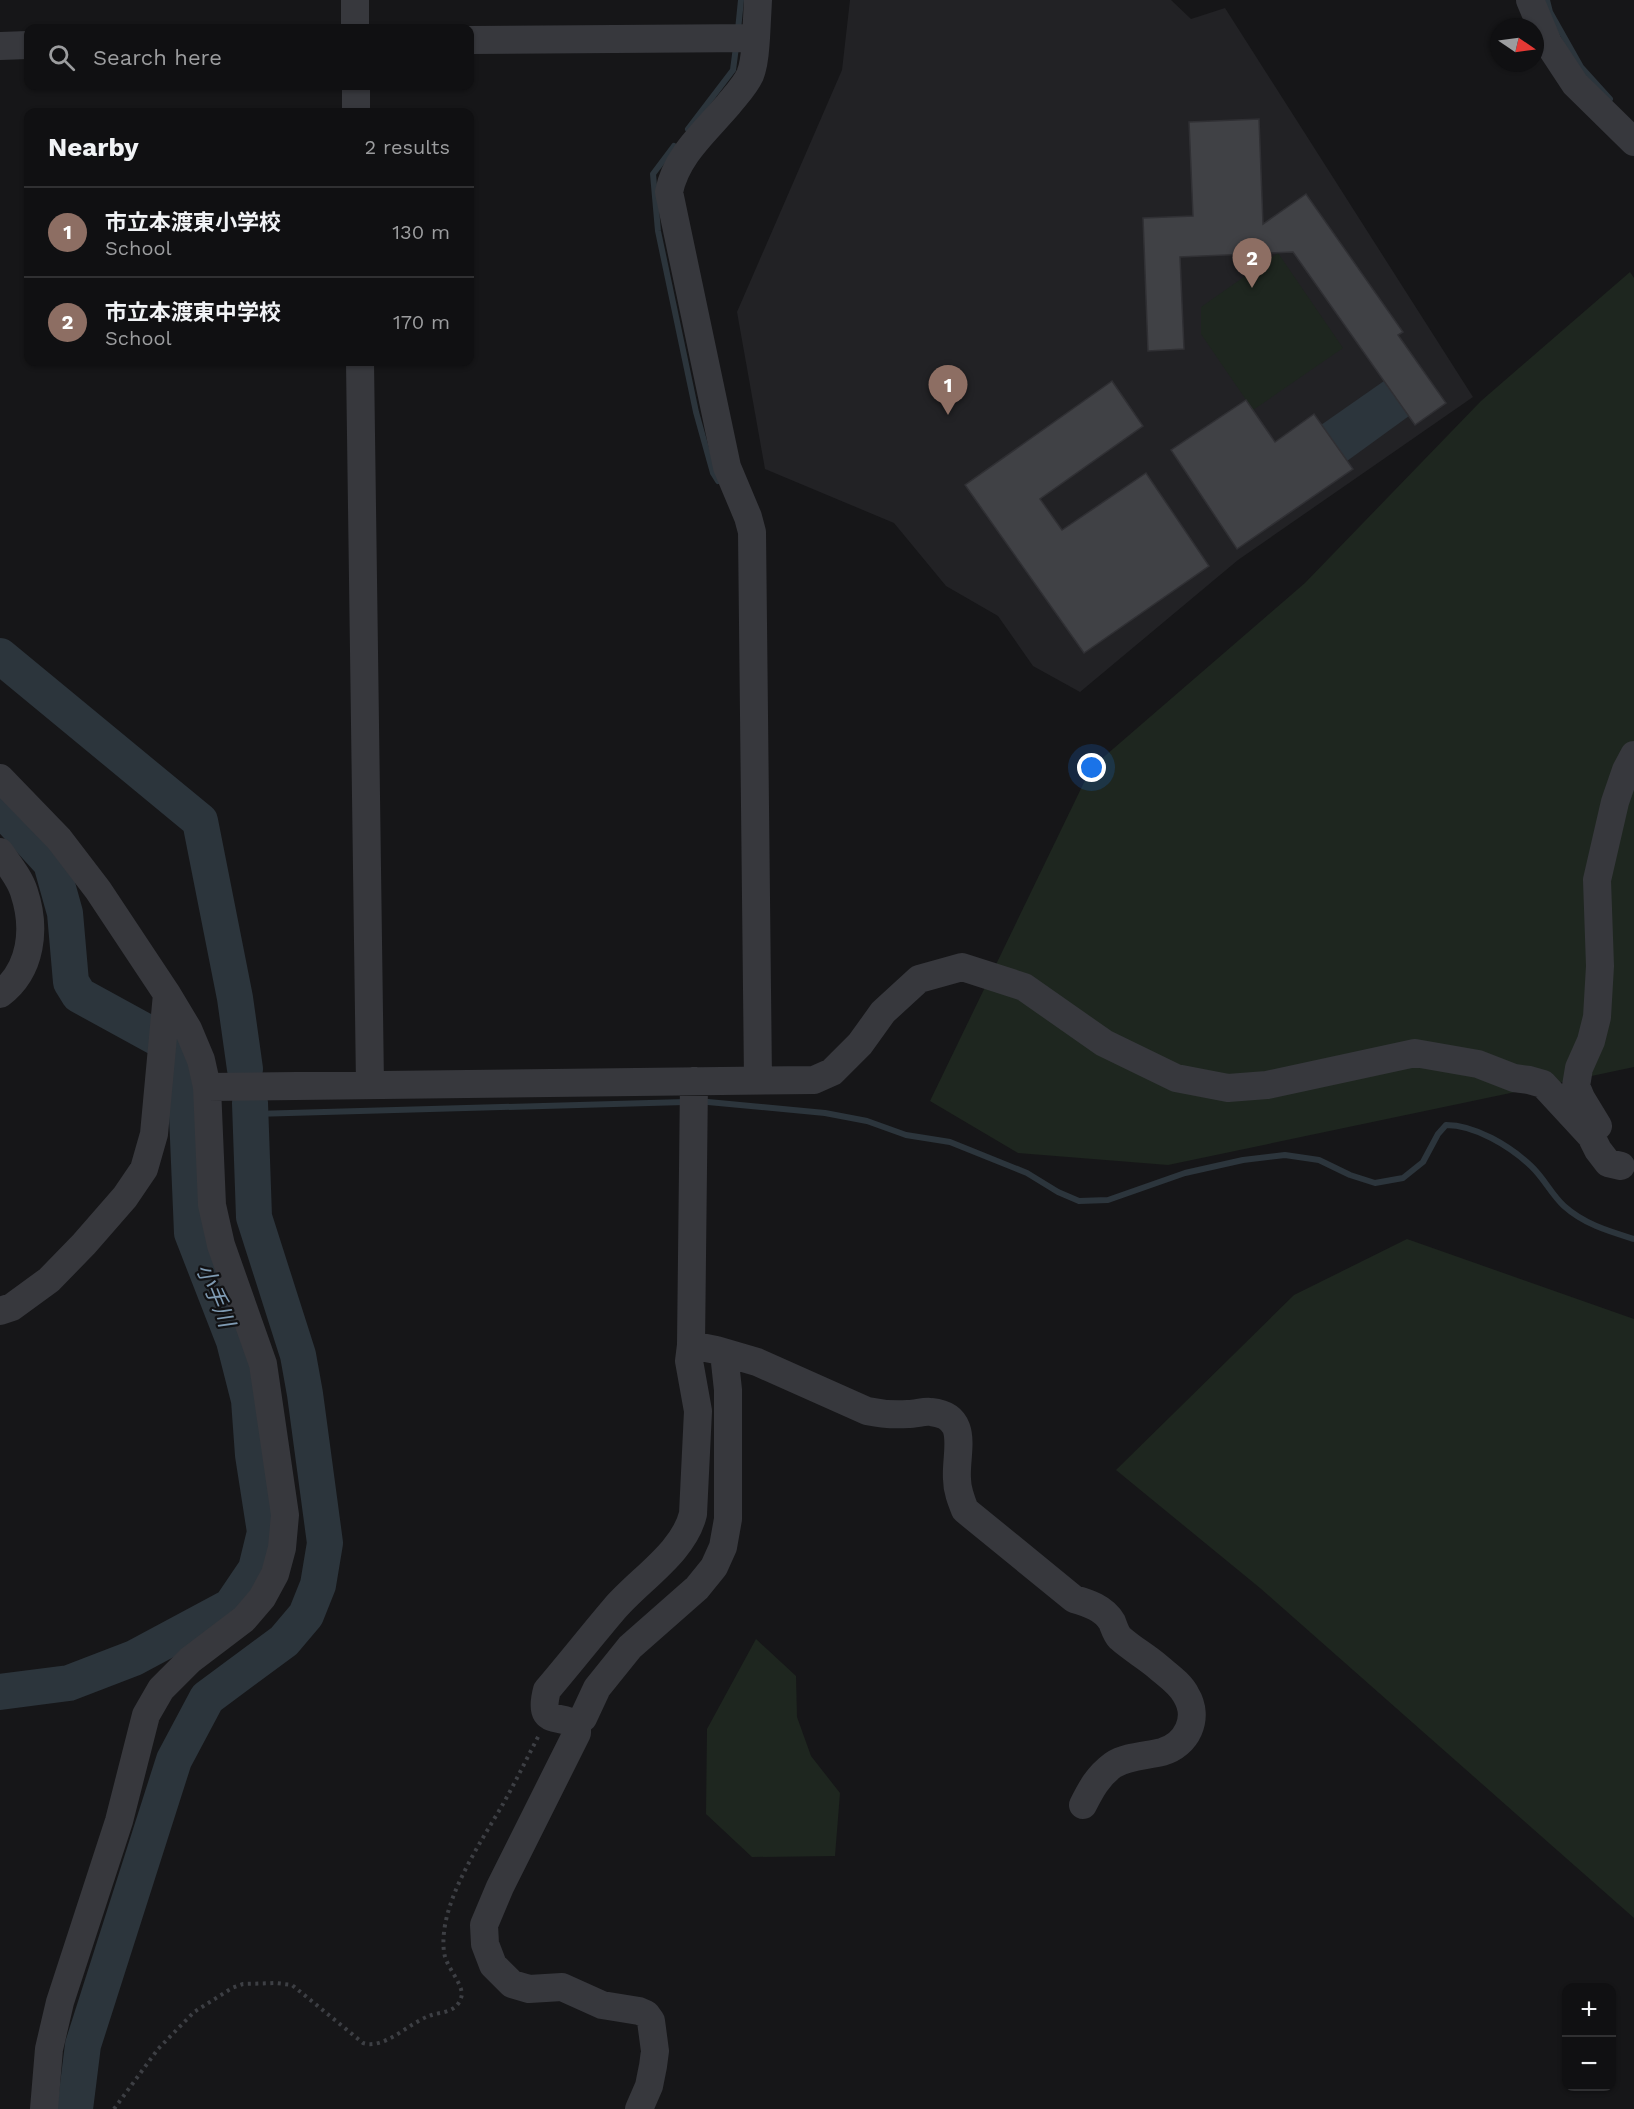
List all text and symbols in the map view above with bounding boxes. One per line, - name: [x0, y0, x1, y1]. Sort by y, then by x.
- north arrow: [1490, 18, 1544, 72]
- search box: [24, 24, 474, 90]
- icon: search: [45, 41, 78, 74]
- text: Search here: [93, 45, 222, 70]
- text: Nearby: [48, 132, 139, 162]
- text: 2 results: [365, 135, 450, 159]
- text: 市立本渡東小学校: [105, 210, 281, 235]
- text: 1: [63, 220, 72, 244]
- text: 130 m: [392, 220, 450, 244]
- text: School: [105, 236, 172, 260]
- pin: 2: [1232, 238, 1272, 288]
- text: 市立本渡東中学校: [105, 300, 281, 325]
- text: 2: [62, 310, 73, 334]
- text: 170 m: [393, 310, 450, 334]
- text: School: [105, 326, 172, 350]
- pin: 1: [928, 366, 968, 415]
- your location: [1077, 753, 1106, 782]
- water label: 小手川: [192, 1260, 240, 1332]
- map controls: [1562, 1983, 1616, 2091]
- button: +: [1562, 1983, 1616, 2037]
- button: −: [1562, 2037, 1616, 2091]

